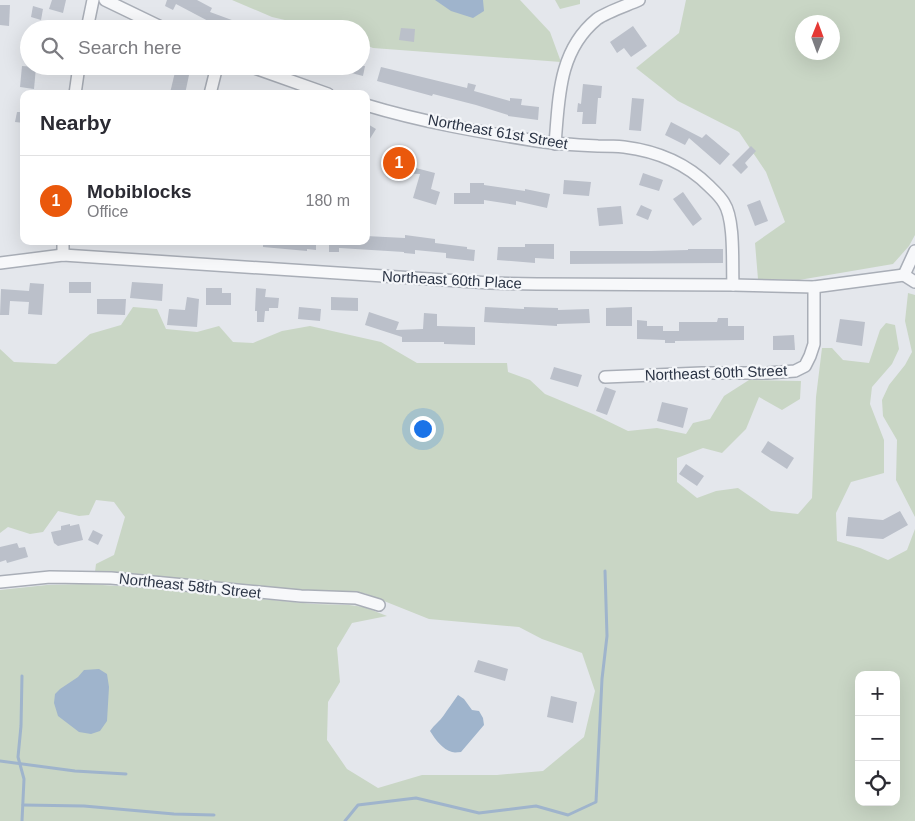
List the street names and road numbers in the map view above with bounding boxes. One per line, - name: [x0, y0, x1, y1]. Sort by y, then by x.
- street label: Northeast 61st Street: [427, 111, 570, 152]
- street label: Northeast 60th Place: [382, 267, 522, 292]
- street label: Northeast 60th Street: [644, 361, 788, 383]
- street label: Northeast 58th Street: [118, 570, 263, 601]

